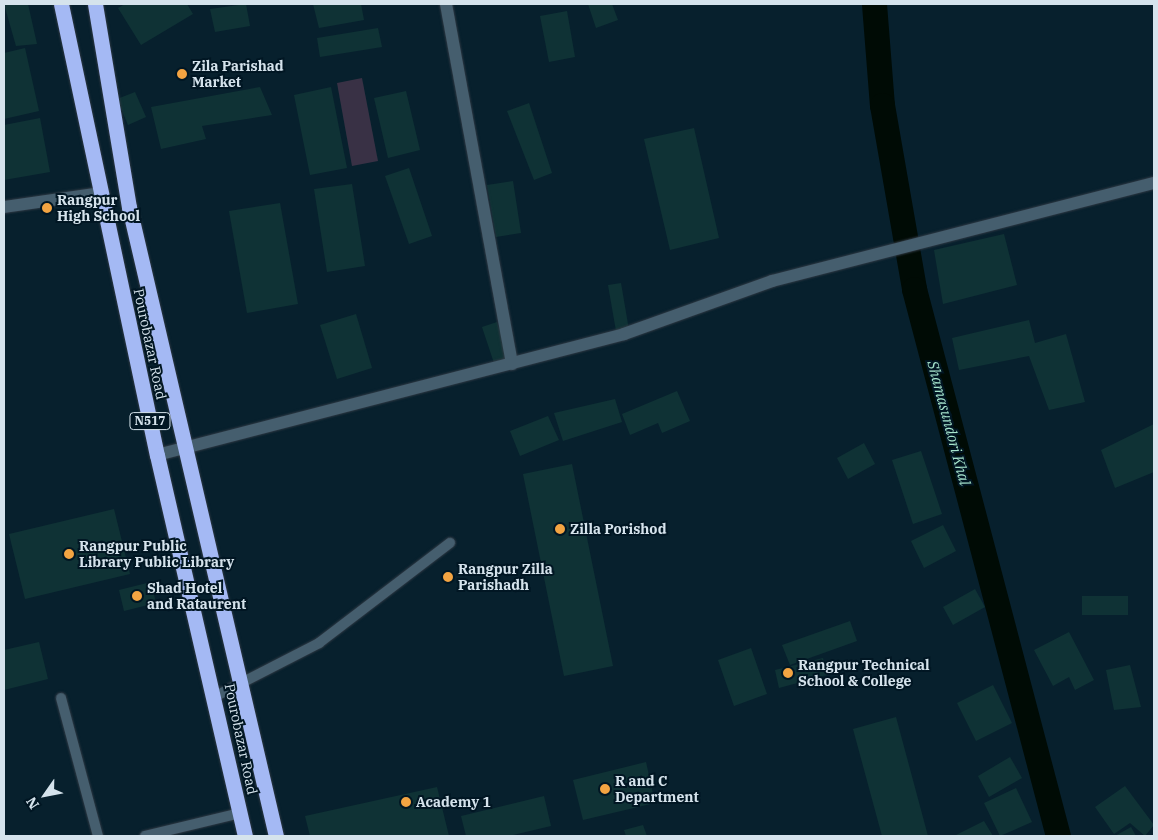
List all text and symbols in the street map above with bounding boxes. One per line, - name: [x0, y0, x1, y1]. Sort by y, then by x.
- place label: Zila Parishad Market: [192, 58, 284, 90]
- marker: Zila Parishad Market: [176, 68, 188, 80]
- place label: Rangpur High School: [57, 192, 140, 224]
- marker: Rangpur High School: [41, 202, 53, 214]
- street label: Pourobazar Road: [130, 287, 170, 401]
- water label: Shamasundori Khal: [924, 359, 974, 487]
- road number: N517: [129, 412, 171, 431]
- place label: Zilla Porishod: [570, 521, 666, 537]
- marker: Zilla Porishod: [554, 523, 566, 535]
- place label: Rangpur Public Library Public Library: [79, 538, 234, 570]
- marker: Rangpur Public Library Public Library: [63, 548, 75, 560]
- place label: Rangpur Zilla Parishadh: [458, 561, 553, 594]
- marker: Rangpur Zilla Parishadh: [442, 571, 454, 583]
- place label: Shad Hotel and Rataurent: [147, 580, 246, 612]
- marker: Shad Hotel and Rataurent: [131, 590, 143, 602]
- place label: Rangpur Technical School & College: [798, 657, 930, 690]
- marker: Rangpur Technical School & College: [782, 667, 794, 679]
- street label: Pourobazar Road: [221, 682, 261, 796]
- north arrow: [20, 770, 70, 820]
- place label: R and C Department: [615, 773, 699, 806]
- marker: R and C Department: [599, 783, 611, 795]
- text: N: [22, 794, 43, 813]
- place label: Academy 1: [416, 794, 491, 810]
- marker: Academy 1: [400, 796, 412, 808]

